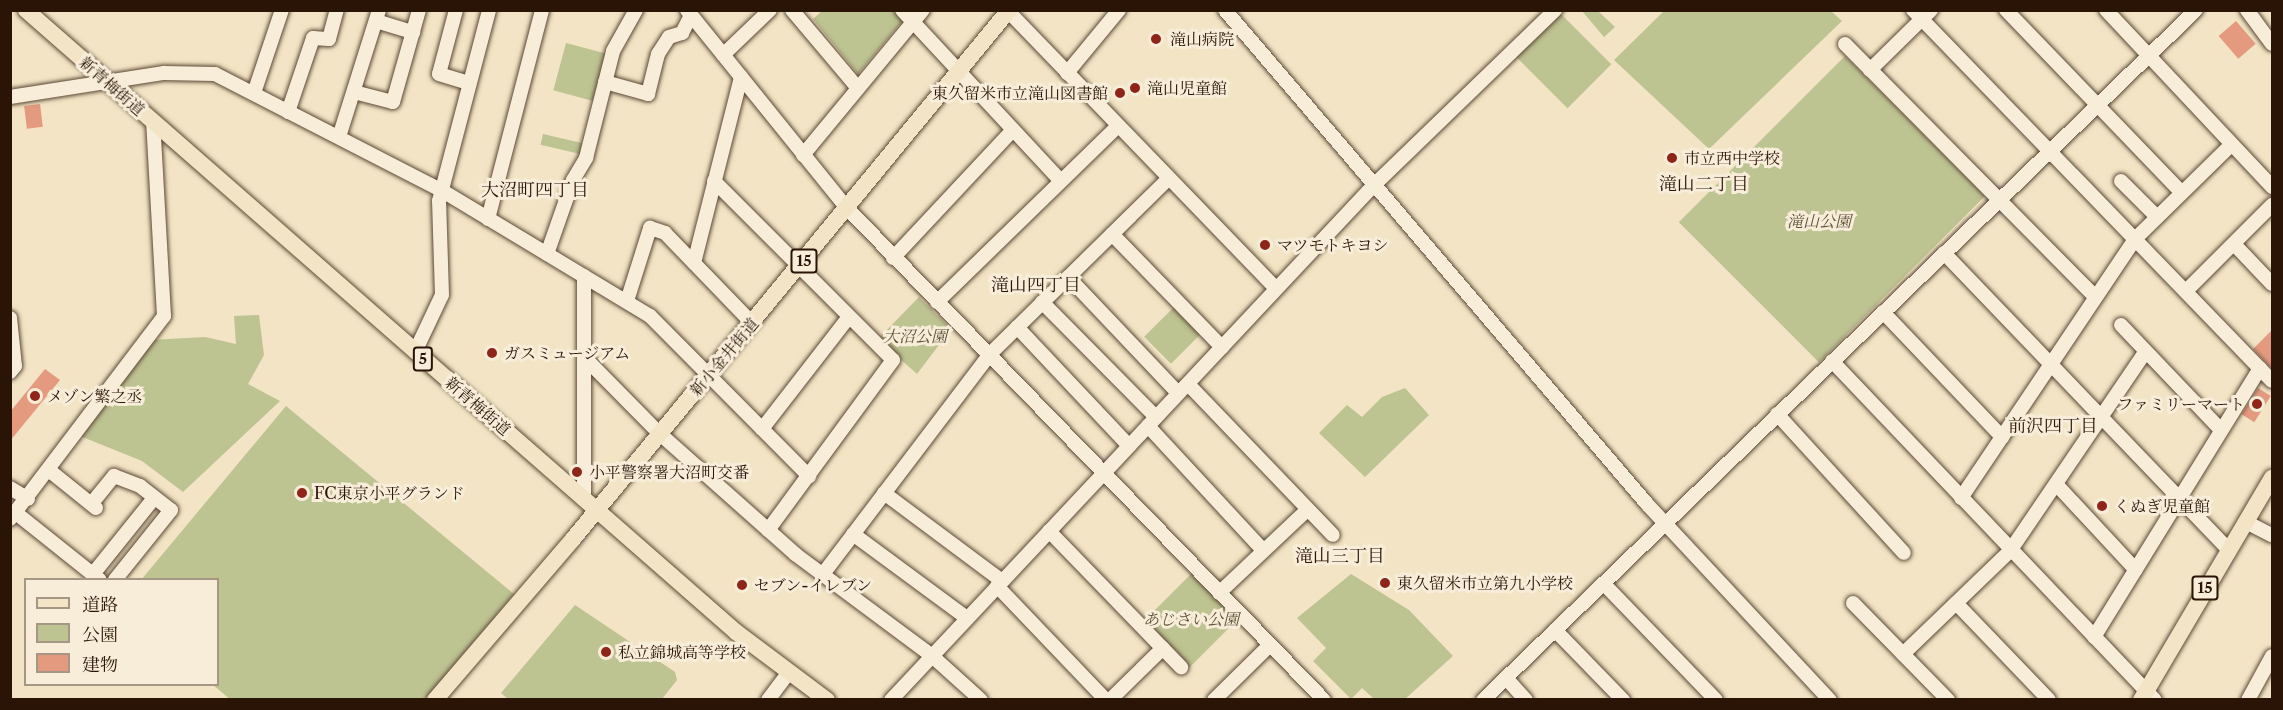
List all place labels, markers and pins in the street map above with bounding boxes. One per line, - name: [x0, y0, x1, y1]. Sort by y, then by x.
- place label: 滝山病院: [1170, 29, 1234, 49]
- marker: 滝山病院: [1147, 30, 1165, 48]
- place label: 滝山児童館: [1147, 78, 1227, 98]
- marker: 滝山児童館: [1128, 81, 1142, 95]
- place label: 東久留米市立滝山図書館: [932, 83, 1108, 103]
- marker: 東久留米市立滝山図書館: [1113, 86, 1127, 100]
- place label: 市立西中学校: [1684, 148, 1780, 168]
- marker: 市立西中学校: [1665, 151, 1679, 165]
- place label: マツモトキヨシ: [1277, 235, 1389, 255]
- marker: マツモトキヨシ: [1258, 238, 1272, 252]
- place label: ガスミュージアム: [504, 343, 632, 363]
- marker: ガスミュージアム: [485, 346, 499, 360]
- place label: メゾン繁之丞: [47, 386, 143, 406]
- marker: メゾン繁之丞: [28, 389, 42, 403]
- place label: ファミリーマート: [2117, 394, 2245, 414]
- marker: ファミリーマート: [2250, 397, 2264, 411]
- place label: 小平警察署大沼町交番: [589, 462, 749, 482]
- marker: 小平警察署大沼町交番: [570, 465, 584, 479]
- place label: FC東京小平グランド: [314, 483, 465, 503]
- marker: FC東京小平グランド: [295, 486, 309, 500]
- place label: くぬぎ児童館: [2114, 496, 2210, 516]
- marker: くぬぎ児童館: [2095, 499, 2109, 513]
- place label: 東久留米市立第九小学校: [1397, 573, 1573, 593]
- place label: セブン-イレブン: [754, 575, 873, 595]
- marker: 東久留米市立第九小学校: [1378, 576, 1392, 590]
- marker: セブン-イレブン: [735, 578, 749, 592]
- place label: 私立錦城高等学校: [618, 642, 746, 662]
- marker: 私立錦城高等学校: [599, 645, 613, 659]

